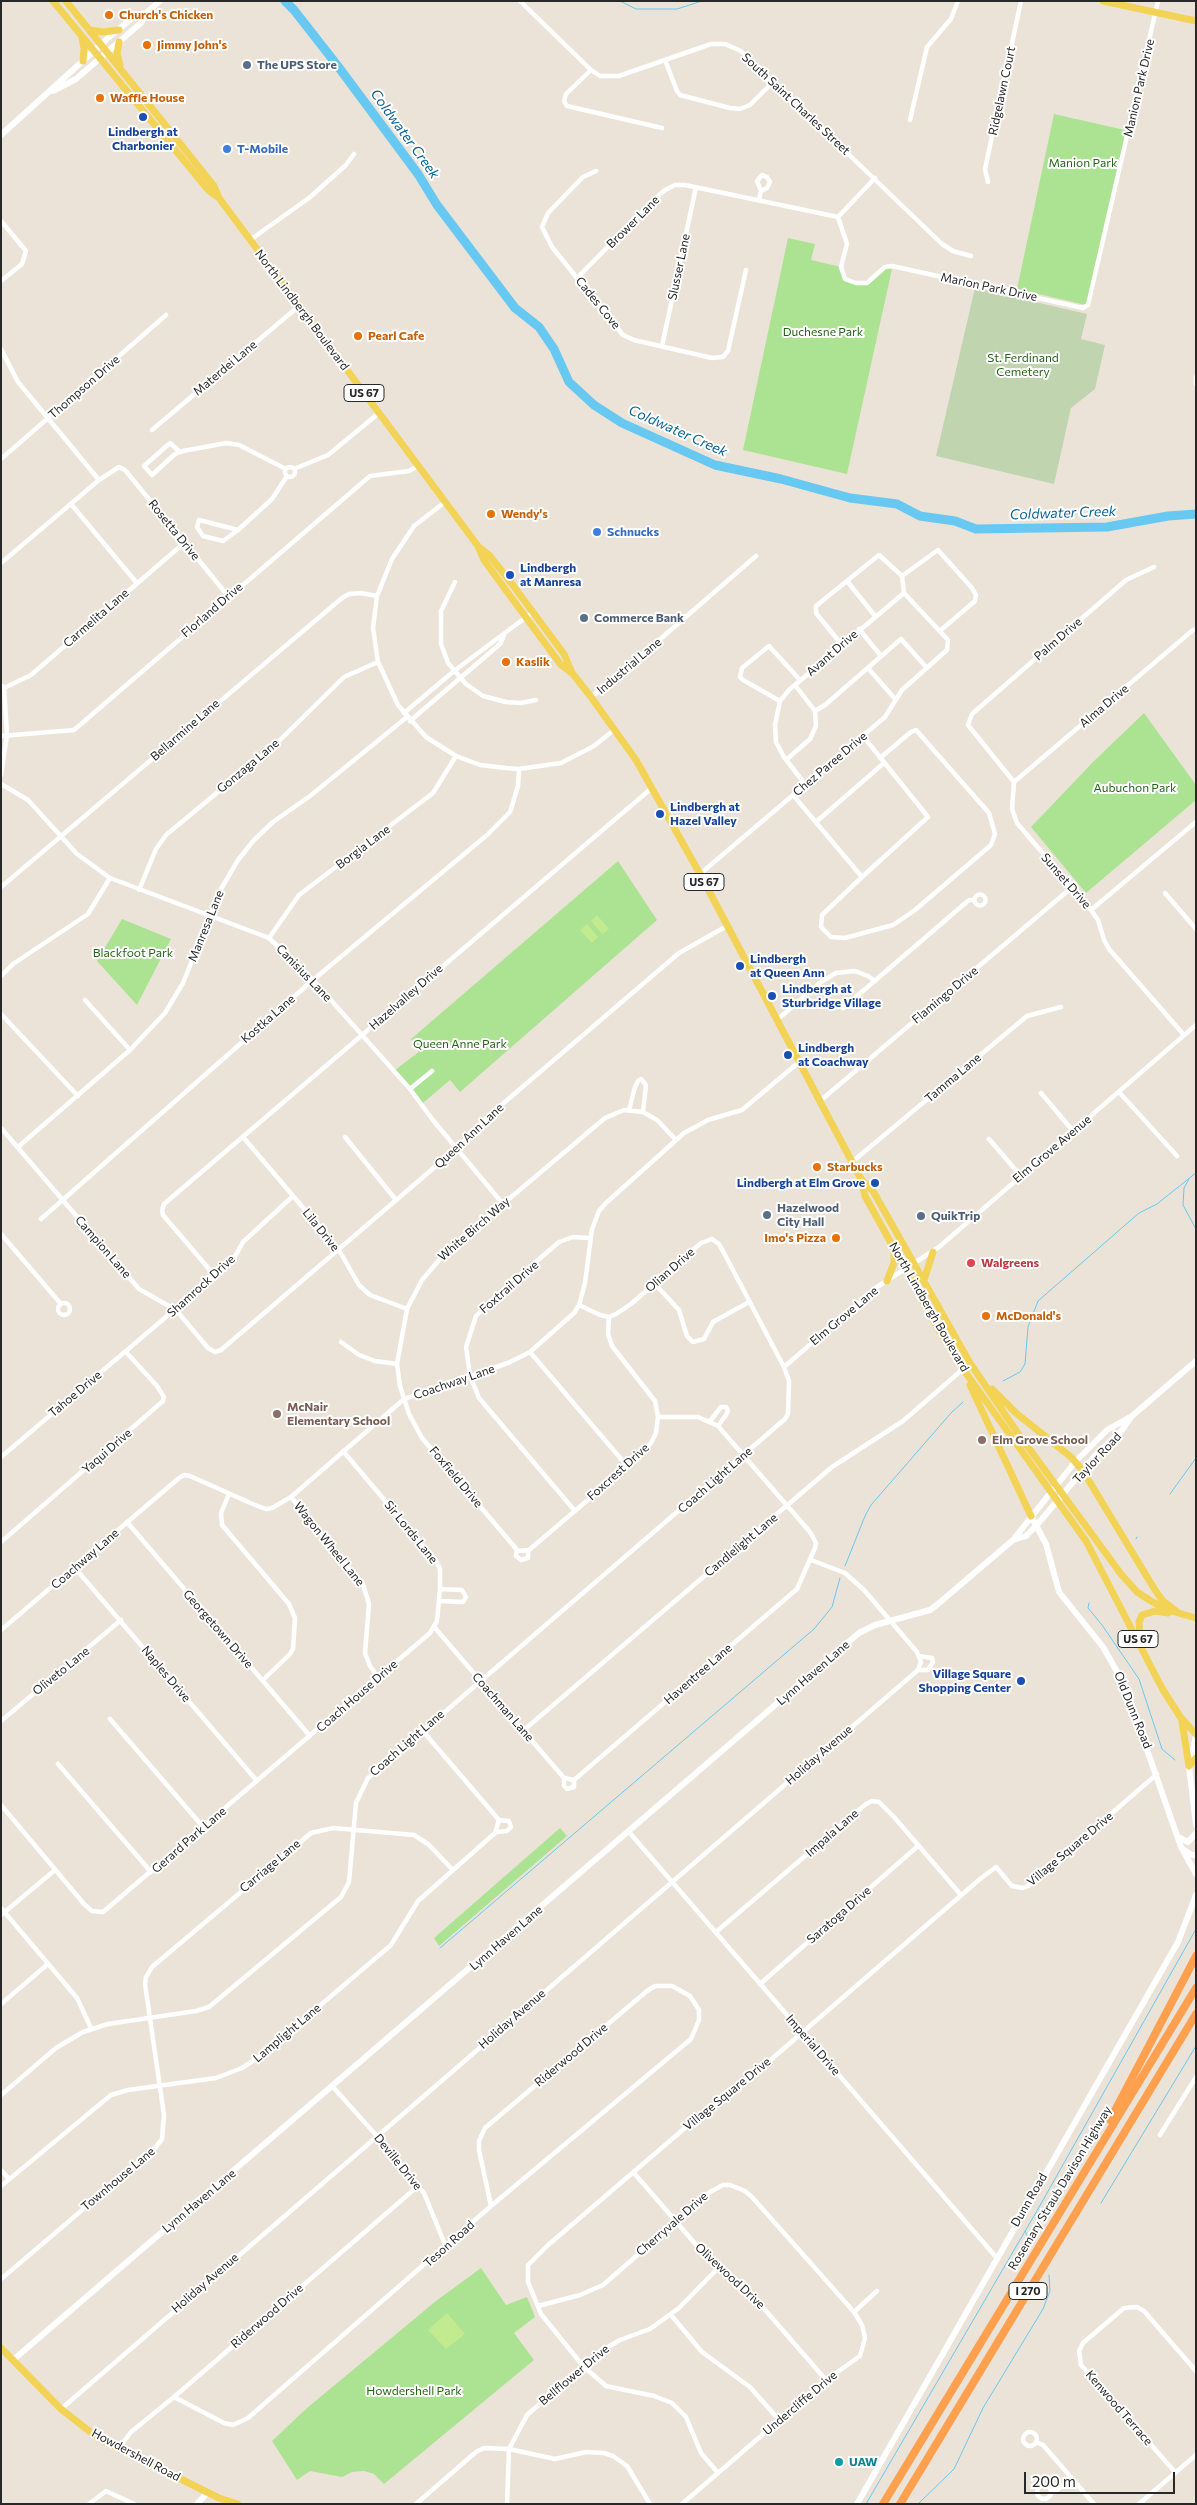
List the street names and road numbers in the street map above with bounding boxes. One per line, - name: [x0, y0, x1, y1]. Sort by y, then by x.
- street label: Manion Park Drive: [1121, 37, 1157, 139]
- street label: Ridgelawn Court: [986, 45, 1018, 137]
- street label: South Saint Charles Street: [739, 50, 853, 158]
- street label: Brower Lane: [604, 193, 662, 251]
- street label: Slusser Lane: [665, 233, 693, 301]
- street label: North Lindbergh Boulevard: [252, 247, 352, 373]
- street label: Marion Park Drive: [939, 270, 1039, 304]
- street label: Cades Cove: [573, 274, 623, 332]
- street label: Materdei Lane: [190, 337, 260, 399]
- street label: Thompson Drive: [45, 352, 123, 422]
- road number: US 67: [344, 384, 384, 402]
- street label: Rosetta Drive: [145, 497, 203, 563]
- street label: Florland Drive: [178, 580, 246, 640]
- street label: Carmelita Lane: [60, 586, 132, 650]
- street label: Palm Drive: [1031, 614, 1085, 664]
- street label: Avant Drive: [803, 627, 861, 679]
- street label: Industrial Lane: [594, 635, 664, 697]
- street label: Alma Drive: [1077, 681, 1131, 731]
- street label: Bellarmine Lane: [148, 696, 222, 764]
- street label: Chez Paree Drive: [790, 729, 870, 799]
- street label: Gonzaga Lane: [214, 736, 282, 796]
- street label: Borgia Lane: [333, 822, 393, 872]
- street label: Sunset Drive: [1038, 850, 1094, 912]
- road number: US 67: [684, 874, 724, 890]
- street label: Manresa Lane: [185, 888, 227, 964]
- street label: Canisius Lane: [273, 941, 335, 1005]
- street label: Hazelvalley Drive: [366, 961, 446, 1033]
- street label: Flamingo Drive: [909, 963, 981, 1027]
- street label: Kostka Lane: [238, 992, 298, 1046]
- street label: Tamma Lane: [922, 1050, 984, 1106]
- street label: Queen Ann Lane: [432, 1100, 506, 1172]
- street label: Elm Grove Avenue: [1010, 1112, 1094, 1186]
- street label: White Birch Way: [435, 1194, 513, 1264]
- street label: Lila Drive: [299, 1206, 343, 1254]
- street label: Campion Lane: [72, 1213, 134, 1281]
- street label: North Lindbergh Boulevard: [886, 1240, 972, 1374]
- street label: Olian Drive: [642, 1245, 698, 1295]
- street label: Shamrock Drive: [164, 1252, 238, 1320]
- street label: Foxtrail Drive: [477, 1258, 541, 1316]
- street label: Elm Grove Lane: [807, 1283, 881, 1349]
- street label: Coachway Lane: [412, 1361, 496, 1403]
- street label: Tahoe Drive: [46, 1368, 104, 1420]
- street label: Yaqui Drive: [79, 1426, 135, 1476]
- street label: Taylor Road: [1070, 1430, 1124, 1486]
- street label: Foxcrest Drive: [584, 1441, 652, 1503]
- street label: Foxfield Drive: [426, 1444, 486, 1510]
- street label: Coach Light Lane: [675, 1444, 755, 1516]
- street label: Sir Lords Lane: [381, 1498, 441, 1566]
- street label: Wagon Wheel Lane: [291, 1499, 367, 1589]
- street label: Candlelight Lane: [702, 1510, 780, 1580]
- street label: Coachway Lane: [48, 1526, 122, 1592]
- street label: Georgetown Drive: [180, 1587, 256, 1671]
- road number: US 67: [1118, 1630, 1158, 1648]
- street label: Lynn Haven Lane: [774, 1637, 852, 1709]
- street label: Haventree Lane: [661, 1641, 735, 1707]
- street label: Naples Drive: [138, 1643, 194, 1705]
- street label: Oliveto Lane: [30, 1644, 92, 1698]
- street label: Coach House Drive: [314, 1657, 400, 1735]
- street label: Old Dunn Road: [1111, 1669, 1155, 1751]
- street label: Coachman Lane: [469, 1670, 537, 1744]
- street label: Coach Light Lane: [367, 1707, 447, 1779]
- street label: Holiday Avenue: [783, 1722, 855, 1788]
- street label: Gerard Park Lane: [149, 1804, 229, 1876]
- street label: Impala Lane: [803, 1806, 861, 1860]
- street label: Village Square Drive: [1024, 1809, 1116, 1889]
- street label: Carriage Lane: [237, 1836, 303, 1896]
- street label: Saratoga Drive: [804, 1883, 874, 1947]
- street label: Lynn Haven Lane: [467, 1902, 545, 1974]
- street label: Holiday Avenue: [476, 1986, 548, 2052]
- street label: Lamplight Lane: [250, 2001, 324, 2065]
- street label: Imperial Drive: [783, 2012, 843, 2078]
- street label: Riderwood Drive: [531, 2020, 611, 2090]
- street label: Village Square Drive: [681, 2054, 773, 2134]
- street label: Rosemary Straub Davison Highway: [1005, 2103, 1115, 2273]
- street label: Deville Drive: [371, 2131, 425, 2193]
- street label: Townhouse Lane: [78, 2144, 158, 2214]
- street label: Lynn Haven Lane: [159, 2166, 239, 2236]
- street label: Dunn Road: [1008, 2171, 1050, 2229]
- street label: Cherryvale Drive: [633, 2189, 711, 2259]
- street label: Teson Road: [421, 2218, 477, 2270]
- street label: Olivewood Drive: [692, 2240, 768, 2312]
- street label: Holiday Avenue: [169, 2250, 241, 2316]
- street label: Riderwood Drive: [228, 2281, 306, 2351]
- road number: I 270: [1009, 2282, 1047, 2300]
- street label: Bellflower Drive: [536, 2342, 612, 2408]
- street label: Undercliffe Drive: [760, 2368, 840, 2438]
- street label: Kenwood Terrace: [1082, 2368, 1156, 2448]
- street label: Howdershell Road: [89, 2426, 183, 2484]

